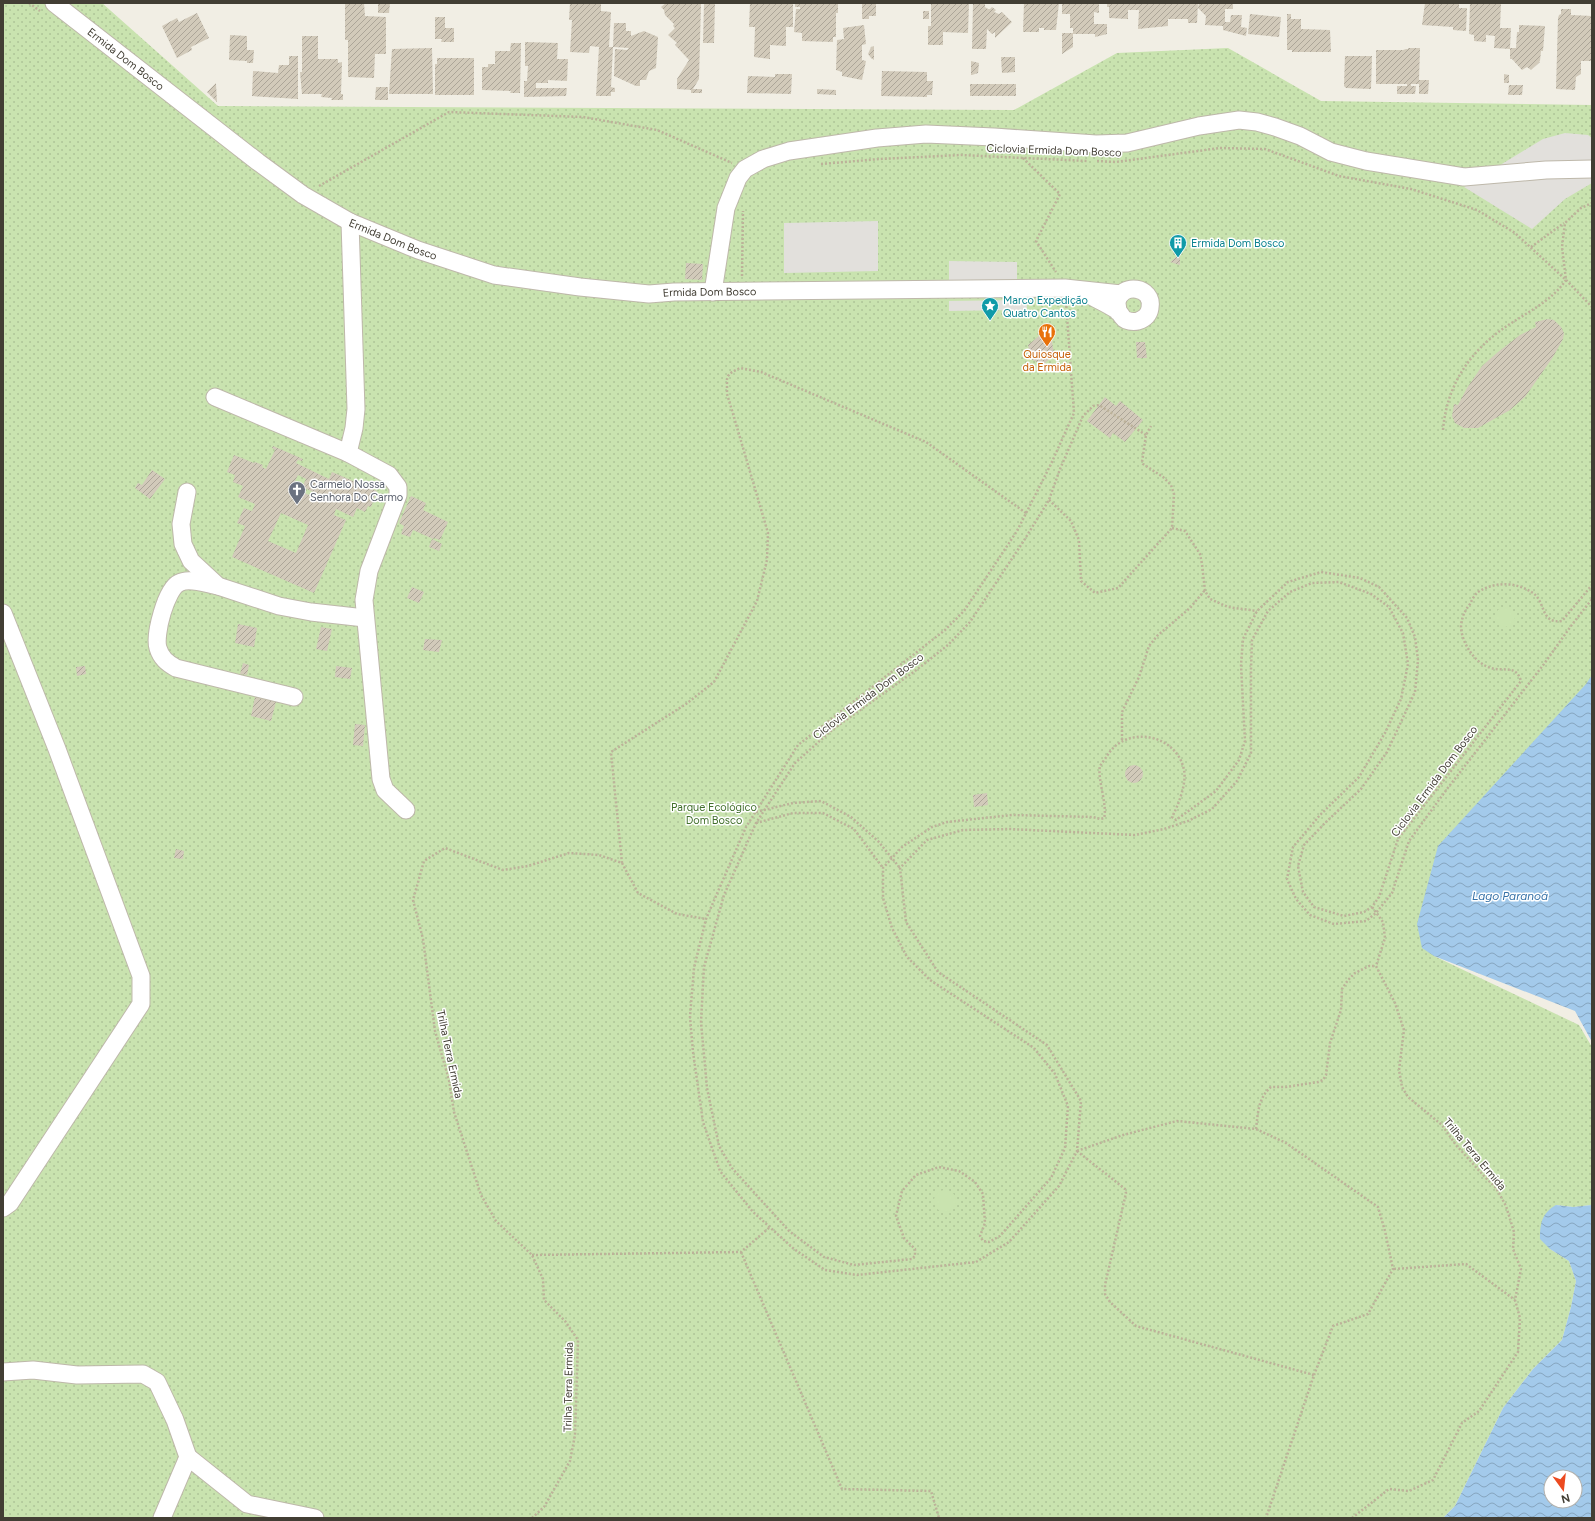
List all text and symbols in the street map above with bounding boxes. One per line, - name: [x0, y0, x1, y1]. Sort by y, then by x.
- street label: Ermida Dom Bosco: [85, 25, 166, 93]
- street label: Ciclovia Ermida Dom Bosco: [986, 142, 1122, 159]
- street label: Ermida Dom Bosco: [347, 216, 439, 263]
- building icon: Ermida Dom Bosco: [1168, 233, 1188, 258]
- place label: Ermida Dom Bosco: [1191, 237, 1285, 250]
- street label: Ermida Dom Bosco: [662, 285, 756, 300]
- place label: Marco Expedição Quatro Cantos: [1003, 294, 1088, 320]
- place icon: Marco Expedição Quatro Cantos: [980, 296, 1000, 321]
- restaurant icon: Quiosque da Ermida: [1037, 322, 1057, 347]
- place label: Quiosque da Ermida: [1023, 348, 1071, 374]
- place label: Carmelo Nossa Senhora Do Carmo: [310, 478, 403, 504]
- church icon: Carmelo Nossa Senhora Do Carmo: [287, 480, 307, 505]
- street label: Ciclovia Ermida Dom Bosco: [810, 651, 926, 742]
- street label: Ciclovia Ermida Dom Bosco: [1389, 723, 1480, 839]
- park label: Parque Ecológico Dom Bosco: [671, 801, 757, 827]
- water label: Lago Paranoá: [1472, 889, 1548, 903]
- street label: Trilha Terra Ermida: [434, 1009, 465, 1100]
- street label: Trilha Terra Ermida: [1441, 1116, 1509, 1193]
- street label: Trilha Terra Ermida: [561, 1342, 576, 1432]
- north arrow: [1543, 1469, 1583, 1509]
- text: N: [1560, 1491, 1571, 1506]

